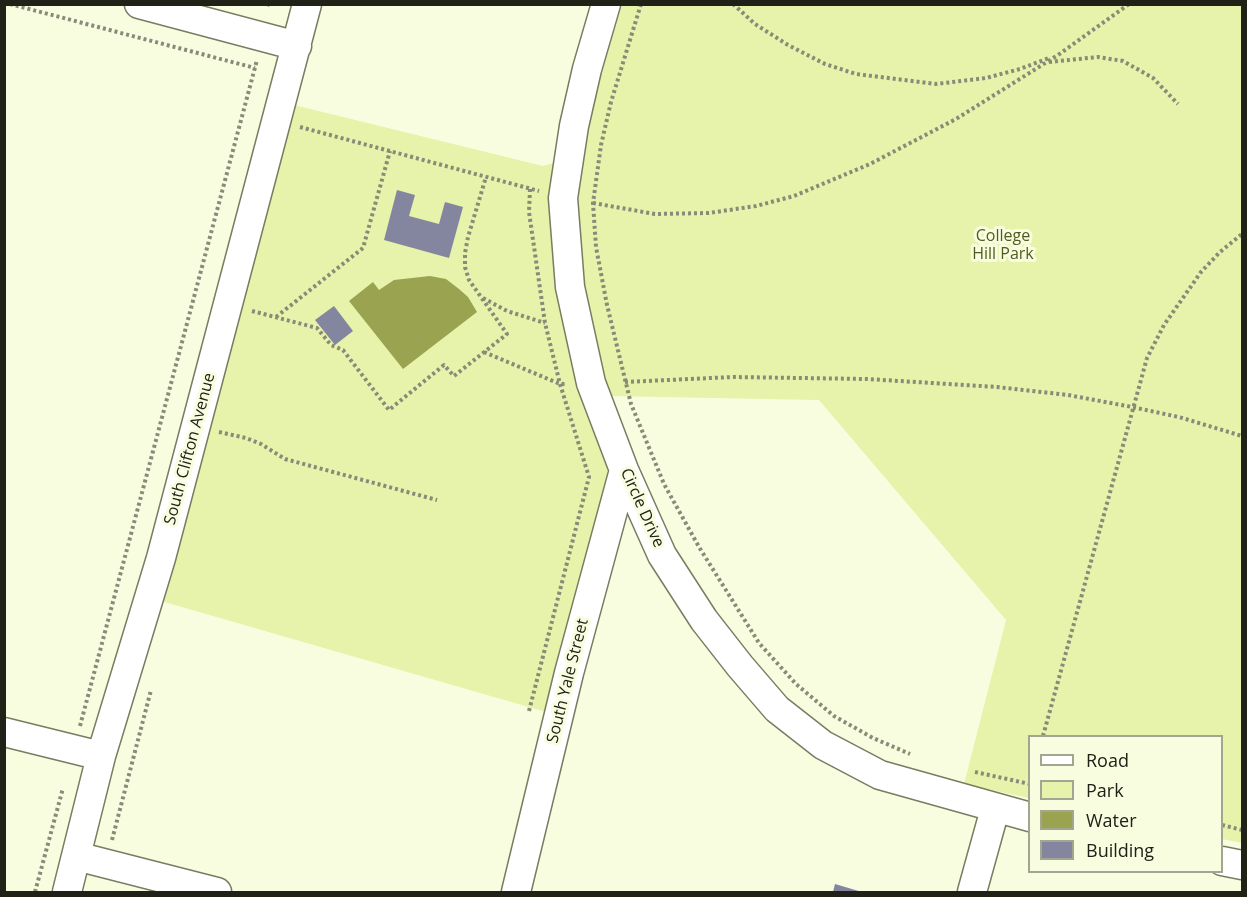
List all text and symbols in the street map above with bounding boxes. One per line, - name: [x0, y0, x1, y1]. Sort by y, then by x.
- park label: College Hill Park: [972, 226, 1034, 264]
- street label: South Clifton Avenue: [160, 371, 220, 527]
- street label: Circle Drive: [616, 465, 668, 551]
- street label: South Yale Street: [543, 617, 593, 745]
- legend: [1028, 735, 1223, 873]
- text: Road: [1086, 748, 1129, 772]
- text: Park: [1086, 778, 1124, 802]
- text: Water: [1086, 808, 1137, 832]
- text: Building: [1086, 838, 1154, 862]

